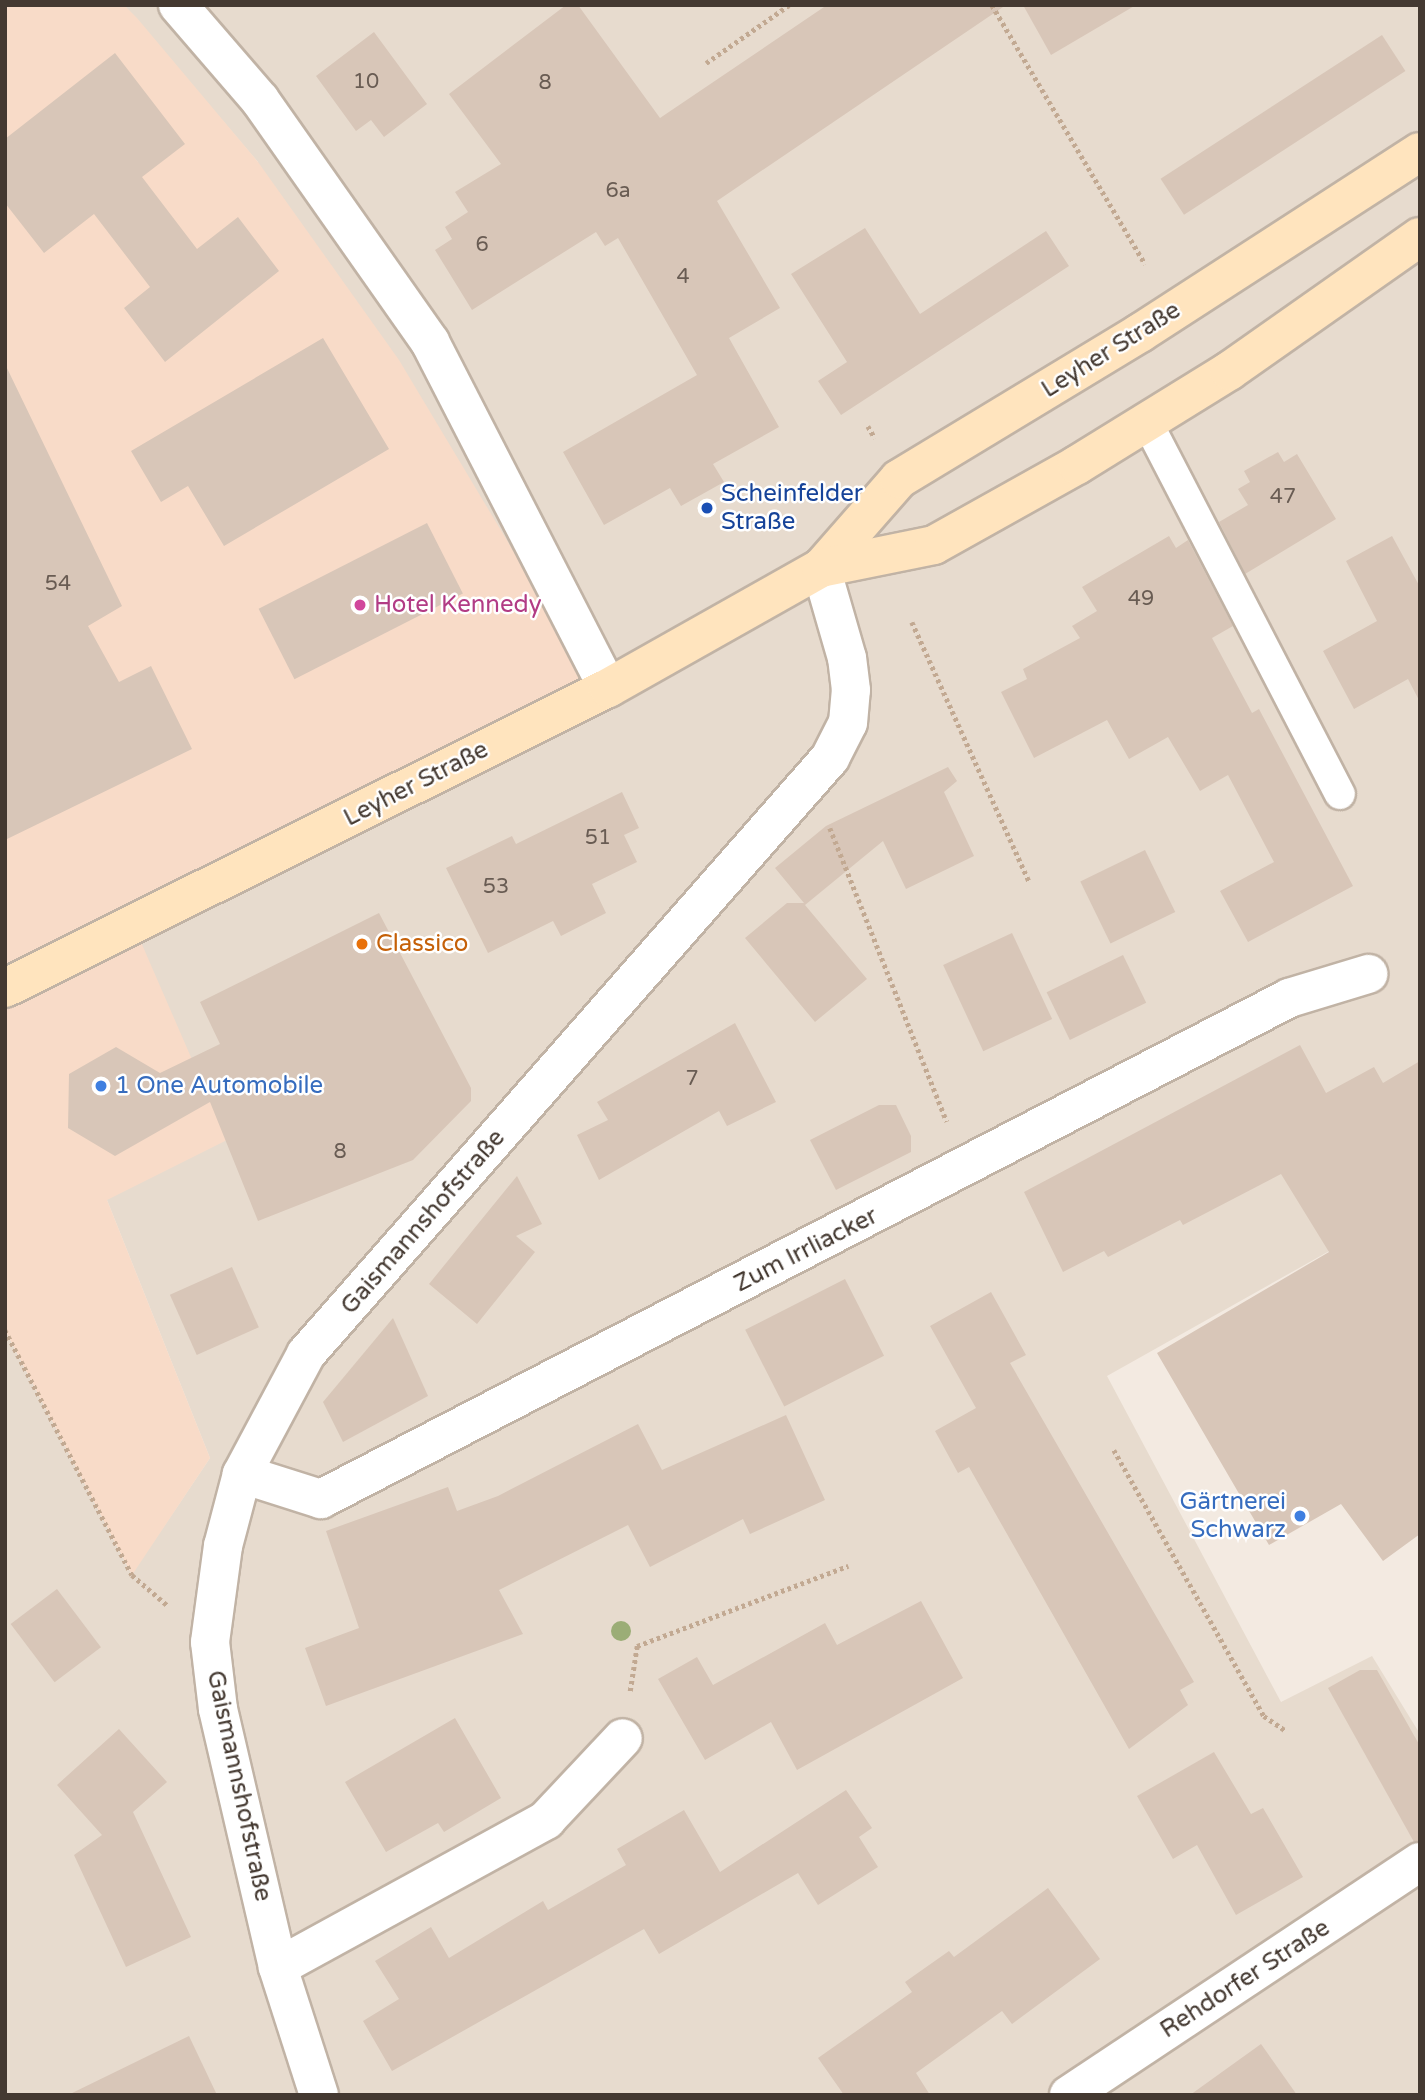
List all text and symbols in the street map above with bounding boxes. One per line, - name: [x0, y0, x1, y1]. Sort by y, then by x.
- house number: 10: [353, 69, 379, 95]
- house number: 8: [538, 70, 552, 96]
- house number: 6a: [606, 178, 630, 204]
- house number: 6: [475, 232, 489, 258]
- house number: 4: [676, 264, 690, 290]
- street label: Leyher Straße: [1036, 296, 1186, 404]
- place label: Scheinfelder Straße: [721, 480, 863, 536]
- house number: 47: [1270, 484, 1296, 510]
- marker: Scheinfelder Straße: [699, 500, 715, 516]
- house number: 54: [45, 571, 71, 597]
- house number: 49: [1128, 586, 1154, 612]
- place label: Hotel Kennedy: [374, 591, 542, 619]
- marker: Hotel Kennedy: [352, 597, 368, 613]
- street label: Leyher Straße: [339, 735, 493, 833]
- house number: 51: [585, 825, 611, 851]
- house number: 53: [483, 874, 509, 900]
- place label: Classico: [376, 930, 468, 958]
- marker: Classico: [354, 936, 370, 952]
- house number: 7: [685, 1066, 699, 1092]
- place label: 1 One Automobile: [115, 1072, 323, 1100]
- marker: 1 One Automobile: [93, 1078, 109, 1094]
- street label: Gaismannshofstraße: [335, 1124, 511, 1320]
- house number: 8: [333, 1139, 347, 1165]
- street label: Zum Irrliacker: [729, 1202, 883, 1298]
- place label: Gärtnerei Schwarz: [1179, 1488, 1286, 1544]
- marker: Gärtnerei Schwarz: [1292, 1508, 1308, 1524]
- street label: Gaismannshofstraße: [200, 1668, 278, 1904]
- street label: Rehdorfer Straße: [1155, 1914, 1335, 2044]

